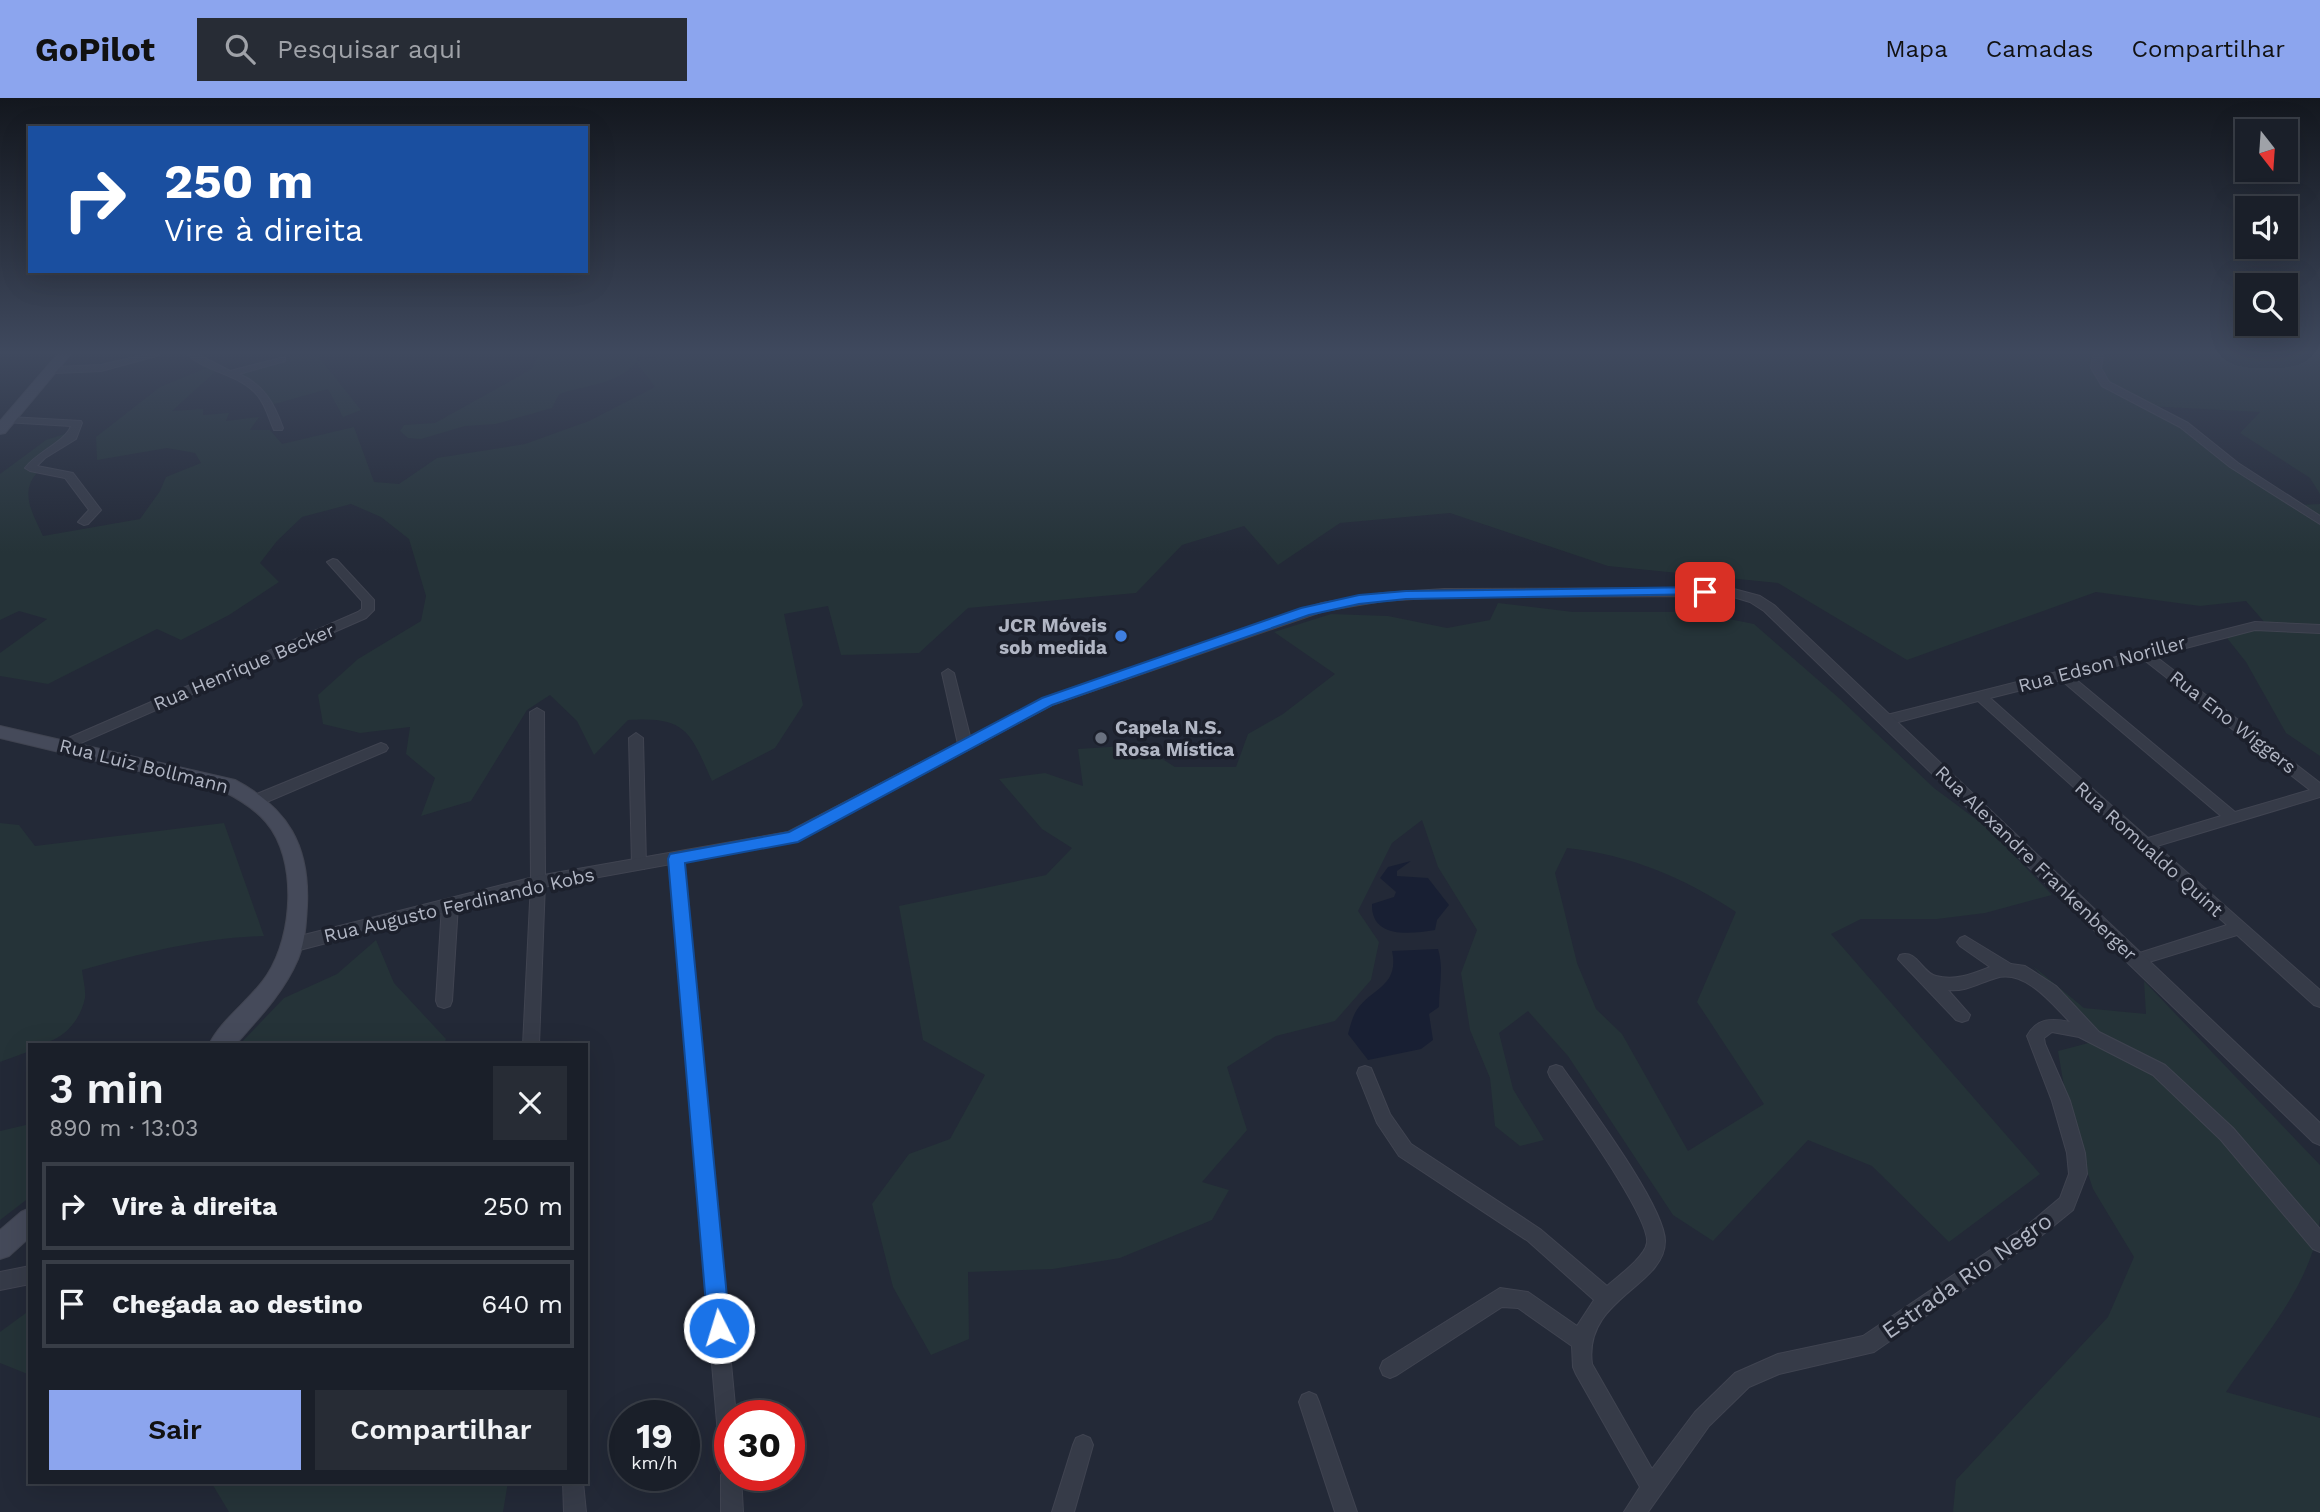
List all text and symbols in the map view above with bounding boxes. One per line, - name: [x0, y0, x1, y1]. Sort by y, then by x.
- search box: [197, 18, 687, 81]
- text: GoPilot: [35, 30, 155, 69]
- icon: search: [221, 30, 259, 68]
- text: Pesquisar aqui: [277, 34, 462, 64]
- text: Mapa: [1885, 35, 1948, 63]
- text: Camadas: [1986, 35, 2094, 63]
- text: Compartilhar: [2132, 35, 2285, 63]
- north arrow: [2235, 119, 2298, 182]
- map controls: [2235, 119, 2298, 336]
- text: 250 m: [164, 152, 313, 210]
- icon: right: [49, 154, 140, 245]
- button: sound: [2235, 196, 2298, 259]
- text: Vire à direita: [164, 211, 363, 249]
- button: search: [2235, 273, 2298, 336]
- pin: [1675, 562, 1735, 622]
- icon: arrive: [1686, 573, 1724, 611]
- place label: JCR Móveis sob medida: [998, 614, 1107, 659]
- street label: Rua Henrique Becker: [150, 618, 338, 716]
- marker: JCR Móveis sob medida: [1113, 628, 1129, 644]
- street label: Rua Edson Noriller: [2016, 630, 2189, 697]
- street label: Rua Eno Wiggers: [2165, 665, 2301, 779]
- place label: Capela N.S. Rosa Mística: [1115, 716, 1234, 761]
- marker: Capela N.S. Rosa Mística: [1093, 730, 1109, 746]
- street label: Rua Luiz Bollmann: [57, 734, 231, 798]
- street label: Rua Alexandre Frankenberger: [1930, 760, 2142, 966]
- street label: Rua Romualdo Quint: [2070, 776, 2228, 922]
- street label: Rua Augusto Ferdinando Kobs: [321, 863, 597, 947]
- text: 3 min: [49, 1064, 164, 1113]
- button: close: [493, 1066, 567, 1140]
- text: 890 m · 13:03: [49, 1115, 198, 1142]
- icon: right: [53, 1187, 91, 1225]
- text: Vire à direita: [112, 1191, 277, 1221]
- text: 250 m: [483, 1191, 563, 1221]
- street label: Estrada Rio Negro: [1877, 1207, 2057, 1345]
- icon: arrive: [53, 1285, 91, 1323]
- text: Chegada ao destino: [112, 1289, 363, 1319]
- text: 640 m: [481, 1289, 563, 1319]
- position arrow: [682, 1291, 756, 1365]
- button: Sair: [49, 1390, 301, 1470]
- button: Compartilhar: [315, 1390, 567, 1470]
- speed limit sign: 30: [714, 1400, 805, 1491]
- text: 19: [636, 1415, 673, 1457]
- text: km/h: [631, 1452, 678, 1473]

